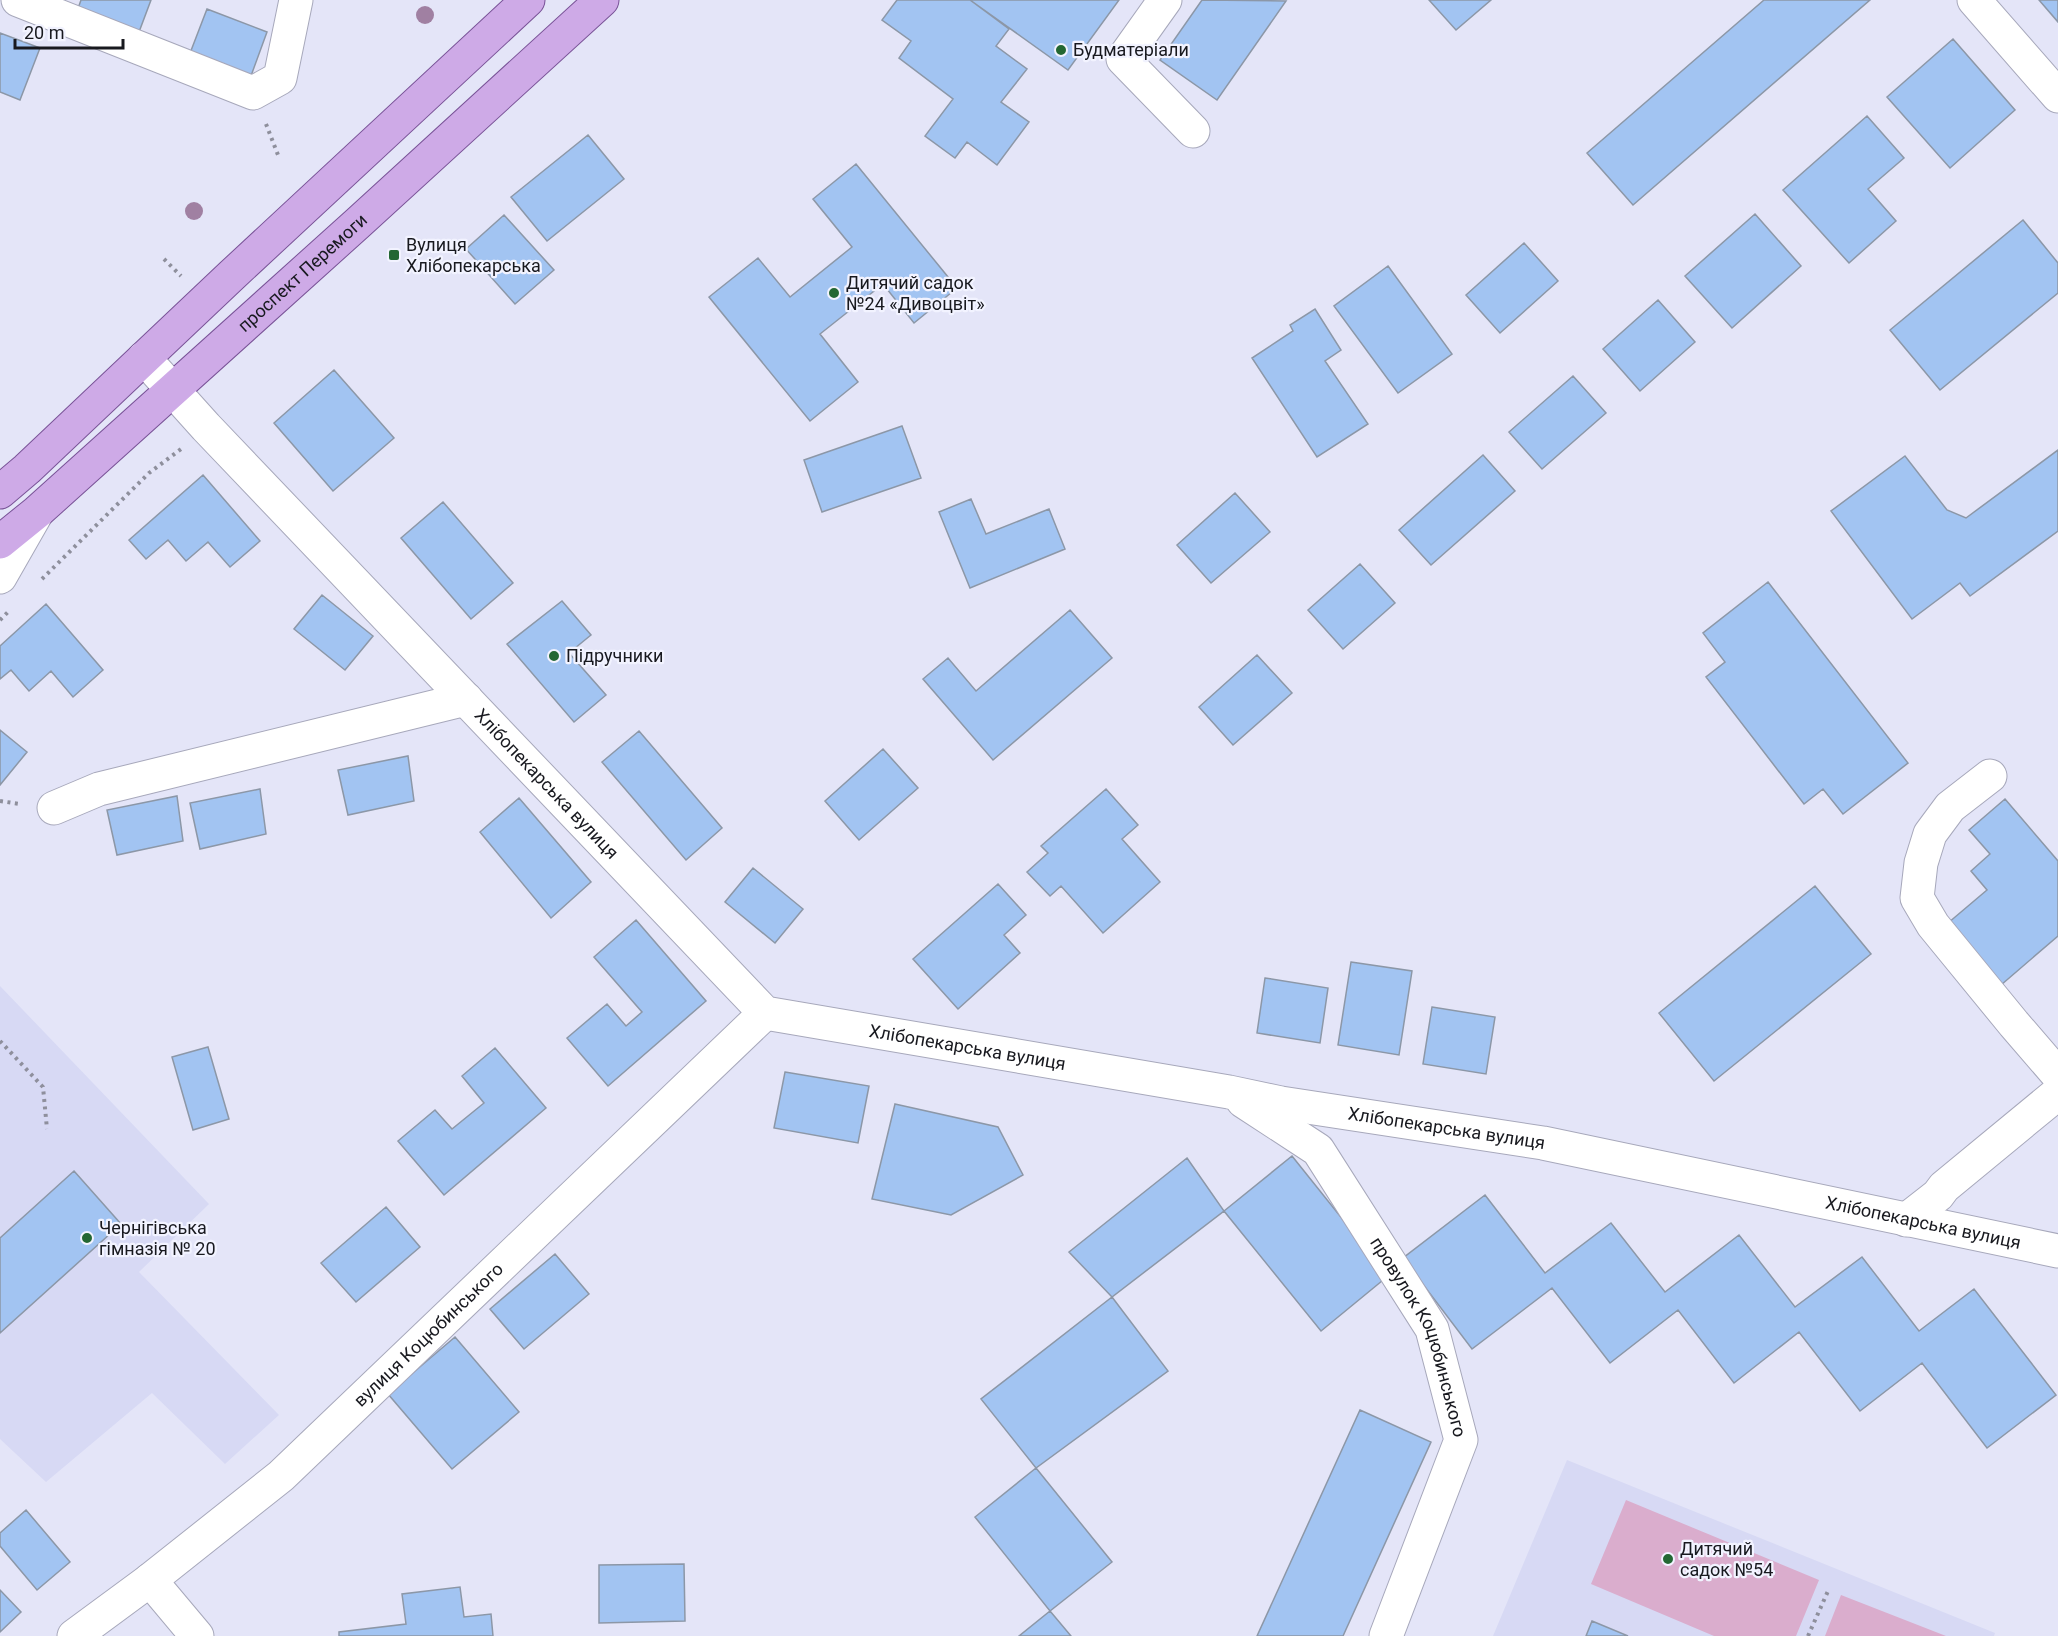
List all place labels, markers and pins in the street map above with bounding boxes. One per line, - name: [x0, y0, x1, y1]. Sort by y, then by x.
- place label: Будматеріали: [1073, 39, 1189, 60]
- marker: Будматеріали: [1054, 43, 1068, 57]
- place label: Вулиця Хлібопекарська: [406, 234, 541, 276]
- marker: Вулиця Хлібопекарська: [387, 248, 401, 262]
- place label: Дитячий садок №24 «Дивоцвіт»: [846, 272, 985, 314]
- marker: Дитячий садок №24 «Дивоцвіт»: [827, 286, 841, 300]
- place label: Підручники: [566, 645, 663, 666]
- marker: Підручники: [547, 649, 561, 663]
- place label: Чернігівська гімназія № 20: [99, 1217, 216, 1259]
- marker: Чернігівська гімназія № 20: [80, 1231, 94, 1245]
- place label: Дитячий садок №54: [1680, 1538, 1773, 1580]
- marker: Дитячий садок №54: [1661, 1552, 1675, 1566]

